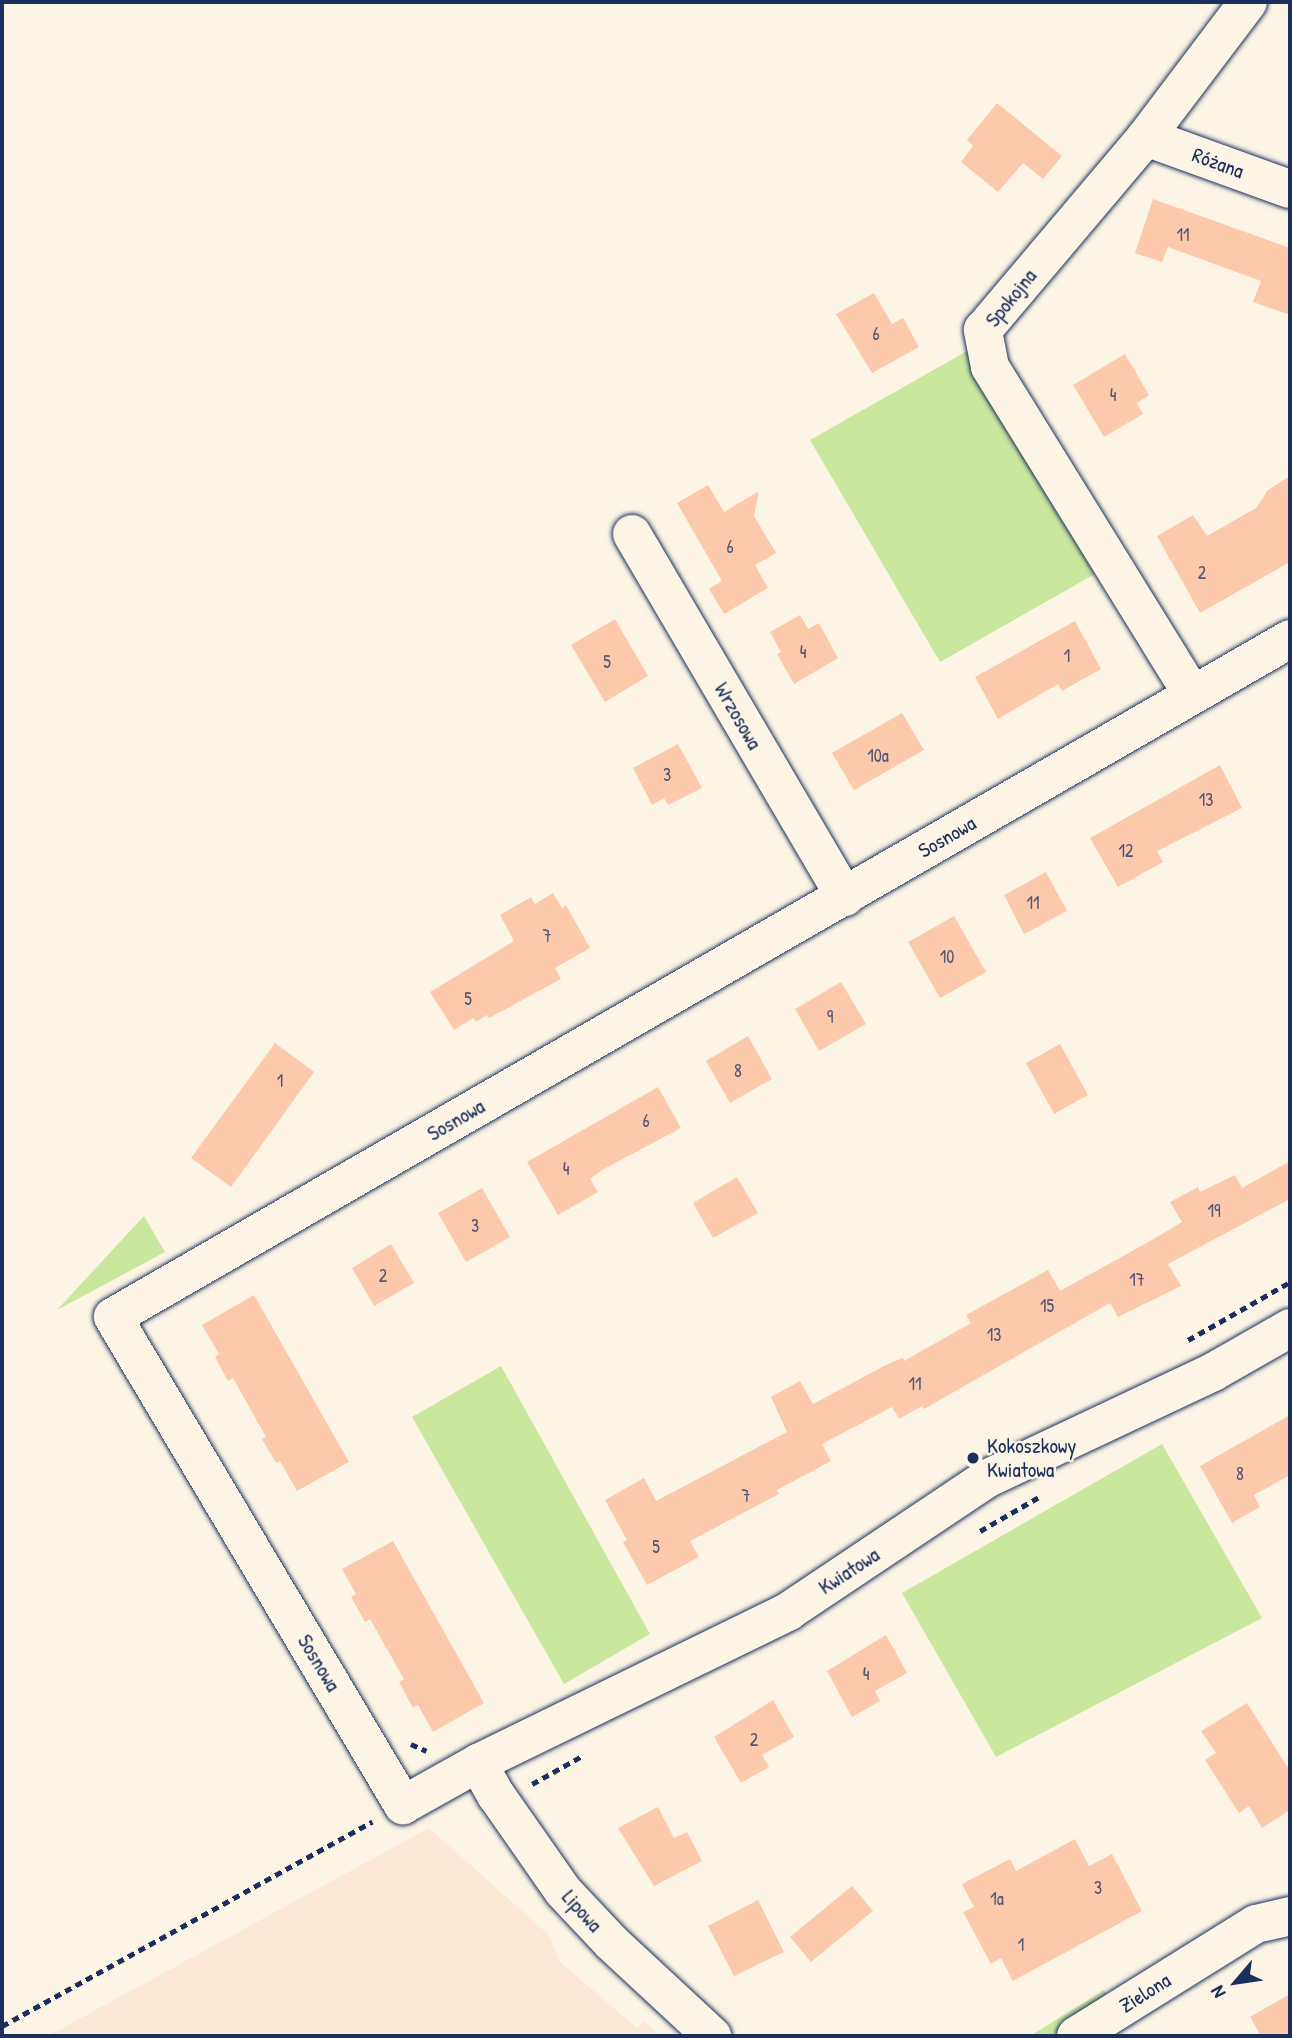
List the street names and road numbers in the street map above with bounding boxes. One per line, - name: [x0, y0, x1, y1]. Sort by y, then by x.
- street label: Różana: [1189, 142, 1247, 184]
- street label: Spokojna: [980, 264, 1042, 332]
- street label: Wrzosowa: [709, 678, 767, 754]
- street label: Sosnowa: [914, 811, 980, 863]
- street label: Sosnowa: [423, 1094, 489, 1146]
- street label: Kwiatowa: [814, 1542, 884, 1600]
- street label: Sosnowa: [292, 1630, 346, 1696]
- street label: Lipowa: [557, 1885, 607, 1937]
- street label: Zielona: [1115, 1968, 1175, 2018]

